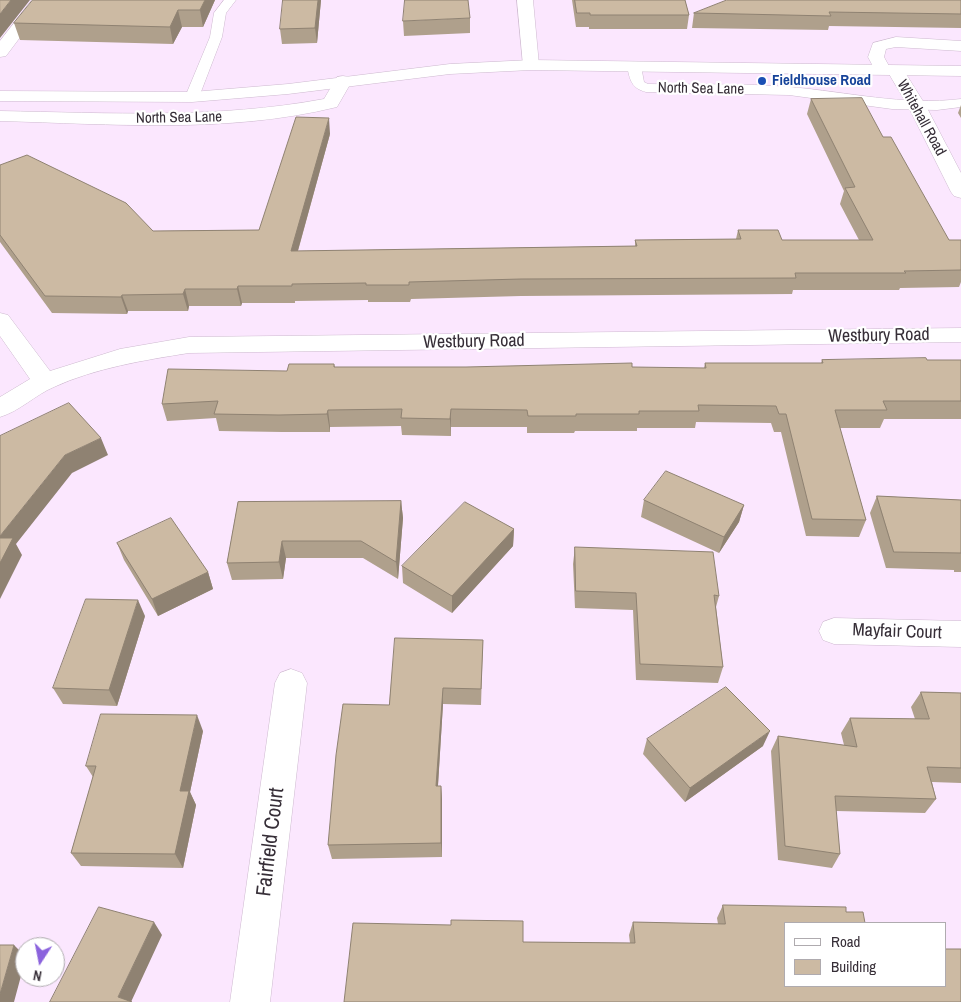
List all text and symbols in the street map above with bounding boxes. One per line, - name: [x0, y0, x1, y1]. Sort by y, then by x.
- place label: Fieldhouse Road: [772, 72, 871, 90]
- marker: Fieldhouse Road: [756, 75, 768, 87]
- street label: Whitehall Road: [893, 77, 949, 159]
- street label: North Sea Lane: [658, 79, 744, 99]
- street label: North Sea Lane: [136, 108, 222, 128]
- street label: Westbury Road: [828, 324, 930, 348]
- street label: Westbury Road: [423, 330, 525, 354]
- street label: Mayfair Court: [852, 620, 942, 644]
- street label: Fairfield Court: [252, 786, 290, 898]
- legend: [784, 922, 946, 987]
- text: Road: [831, 931, 860, 952]
- north arrow: [15, 937, 65, 987]
- text: Building: [831, 956, 876, 977]
- text: N: [32, 966, 43, 985]

